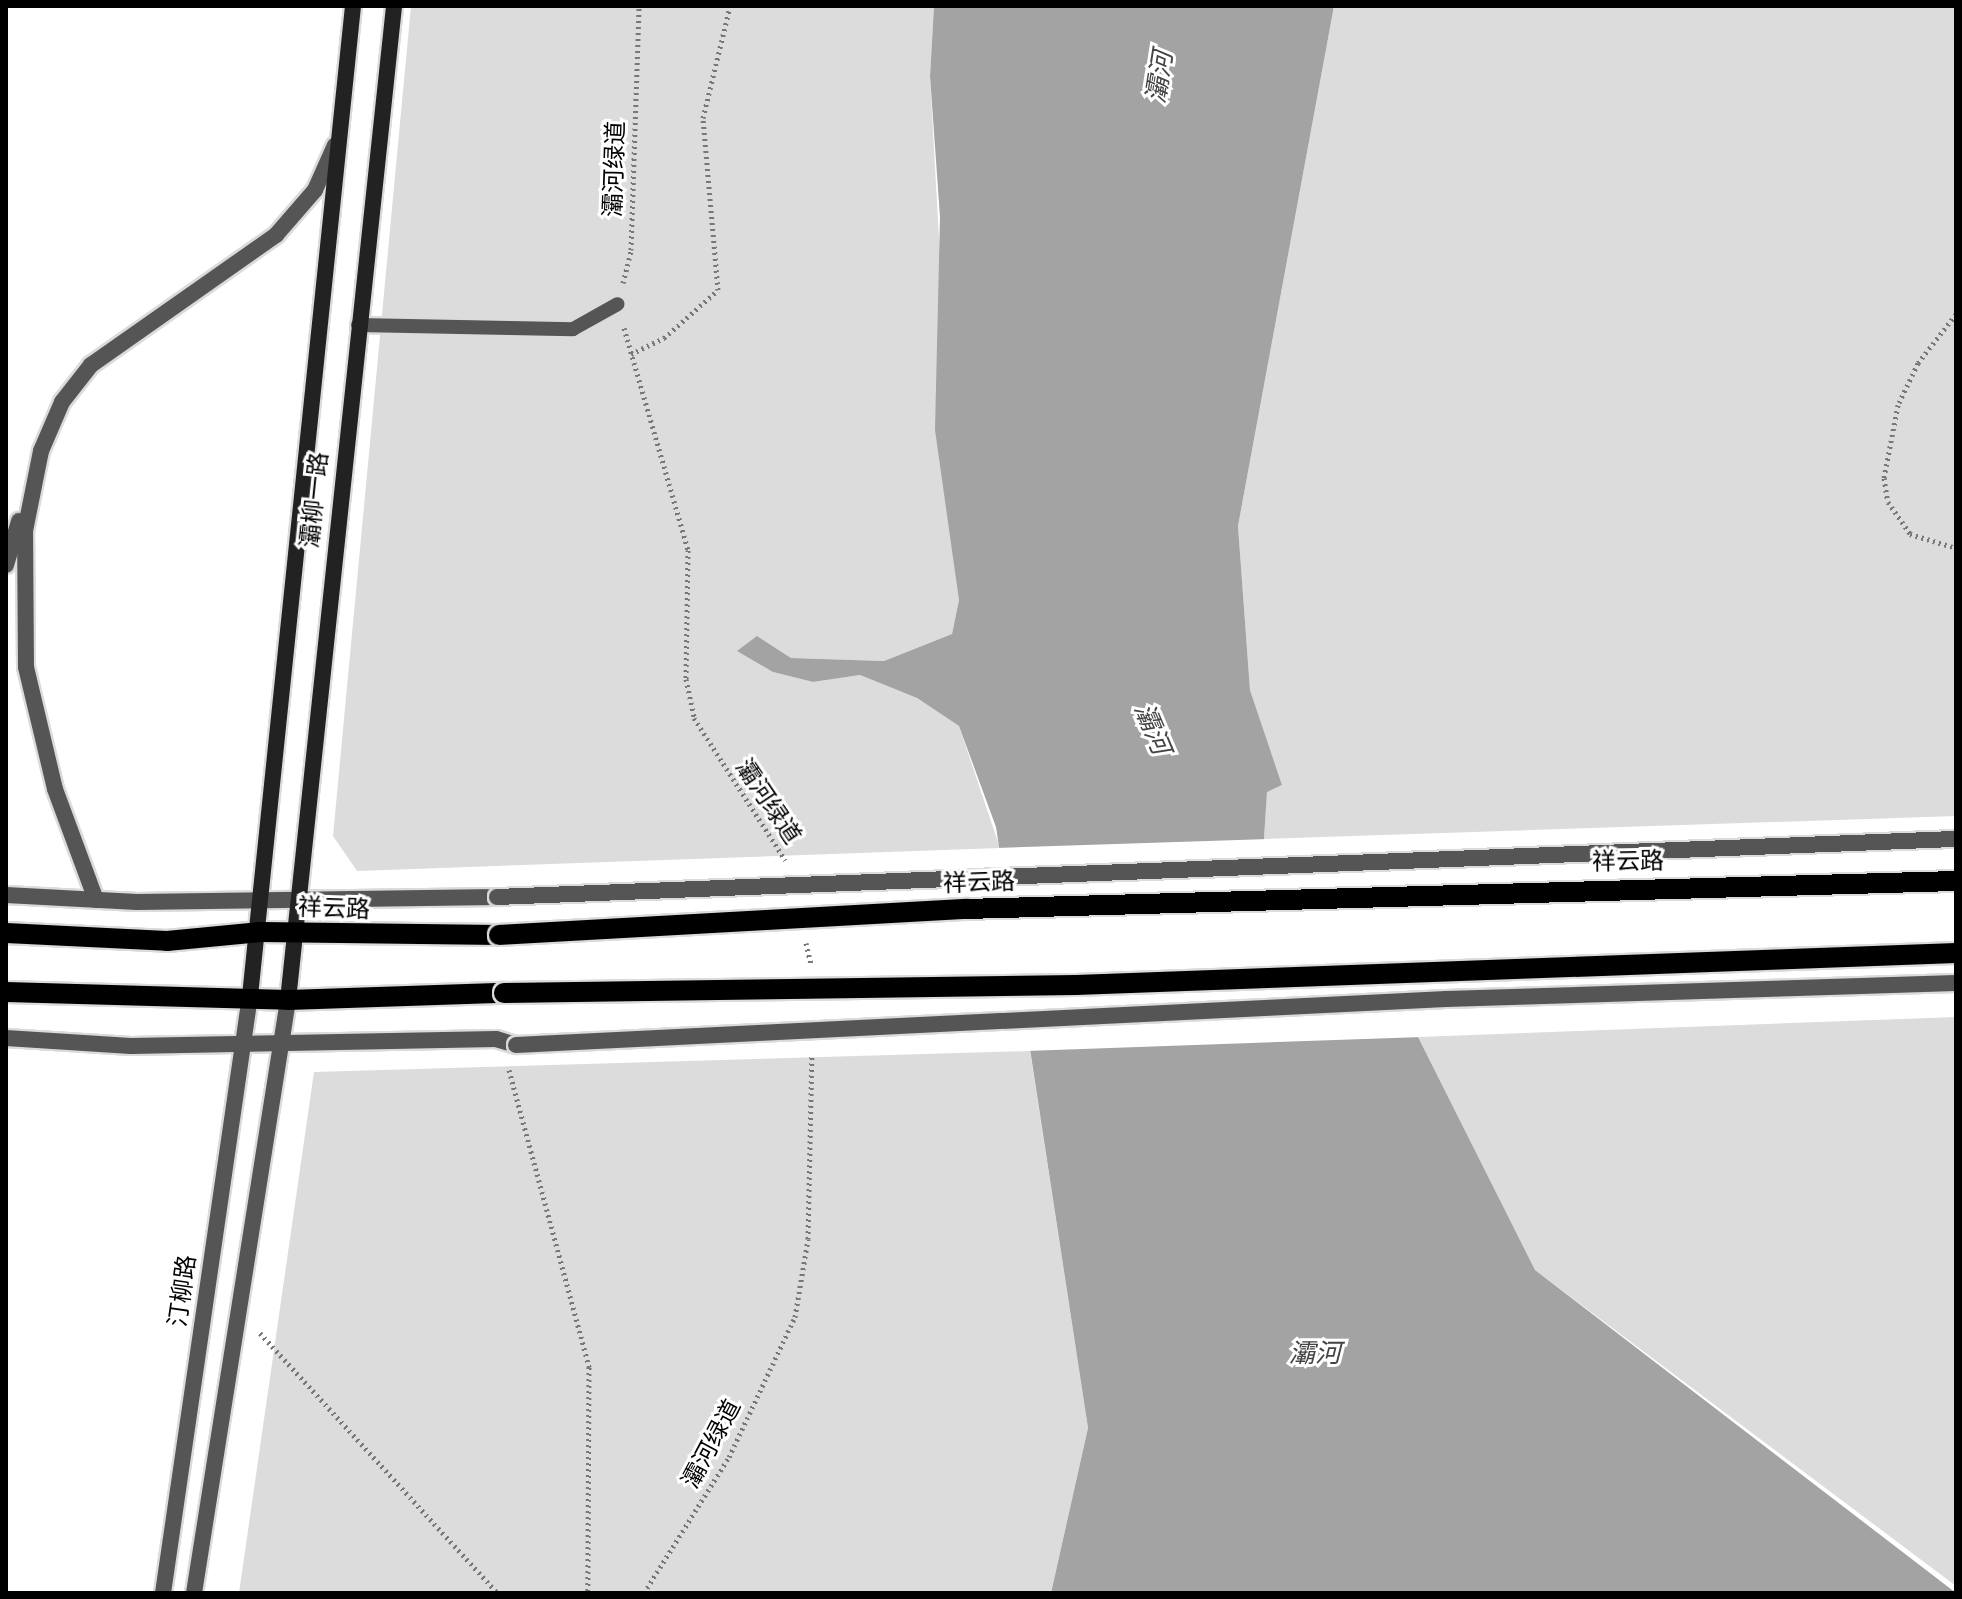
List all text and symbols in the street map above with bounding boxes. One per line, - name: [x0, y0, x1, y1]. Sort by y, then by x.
- water label: 灞河: [1141, 49, 1179, 105]
- street label: 灞河绿道: [599, 121, 631, 217]
- street label: 灞柳一路: [296, 451, 334, 549]
- water label: 灞河: [1127, 699, 1177, 759]
- street label: 灞河绿道: [729, 754, 807, 850]
- street label: 祥云路: [1592, 847, 1664, 877]
- street label: 祥云路: [943, 867, 1015, 899]
- street label: 祥云路: [298, 893, 370, 925]
- street label: 汀柳路: [164, 1253, 202, 1329]
- water label: 灞河: [1289, 1338, 1341, 1370]
- street label: 灞河绿道: [677, 1395, 747, 1493]

